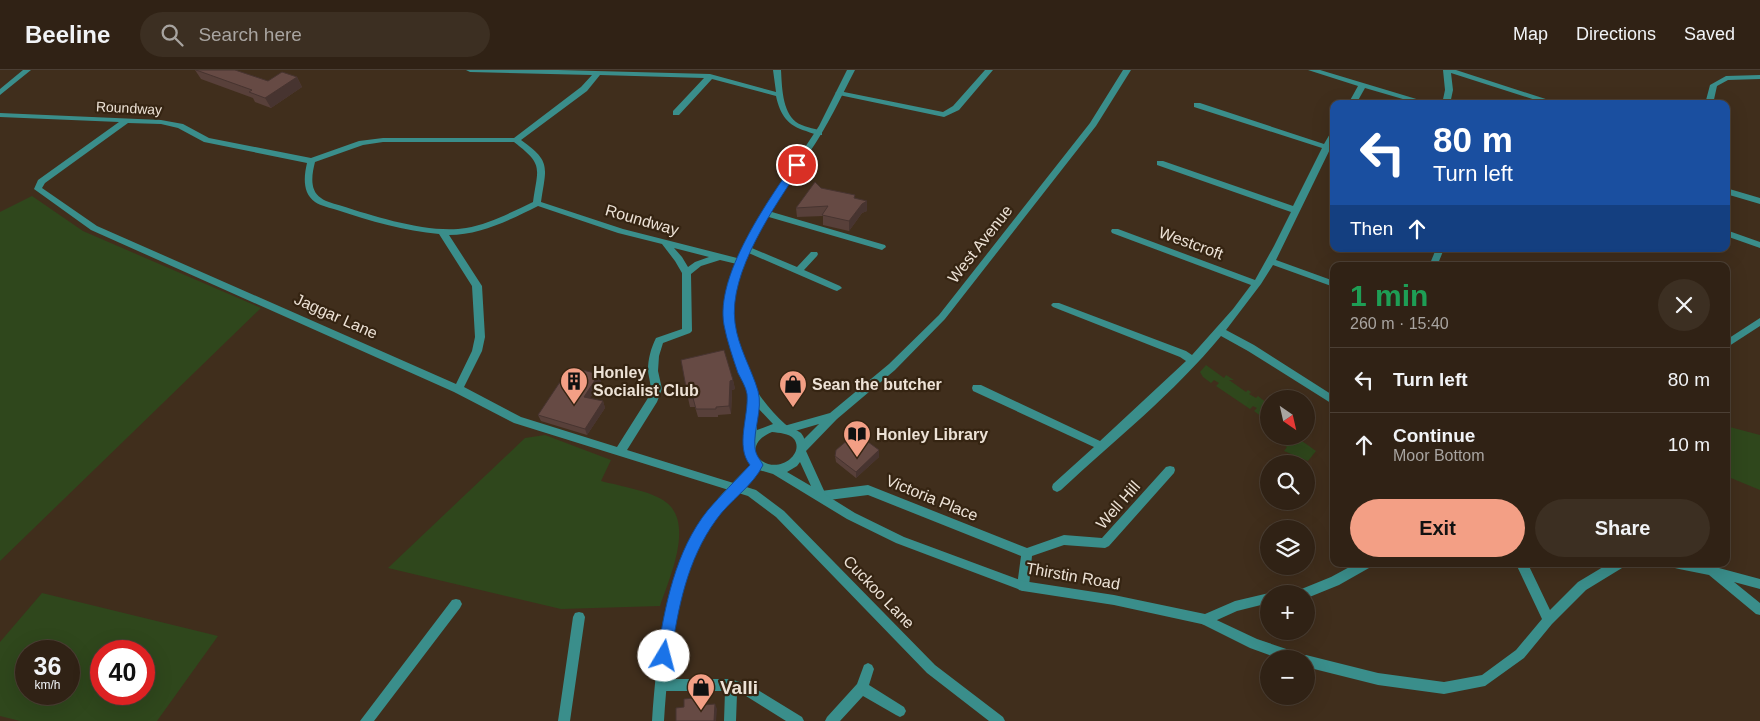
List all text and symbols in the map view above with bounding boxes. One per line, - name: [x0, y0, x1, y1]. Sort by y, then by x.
- search box: [140, 12, 490, 57]
- text: Beeline: [25, 21, 110, 48]
- icon: search: [158, 21, 186, 49]
- text: Search here: [198, 24, 302, 45]
- text: Map: [1513, 24, 1548, 44]
- text: Directions: [1576, 24, 1656, 44]
- text: Saved: [1684, 24, 1735, 44]
- street label: Roundway: [96, 98, 162, 118]
- icon: left: [1350, 120, 1415, 185]
- text: 80 m: [1433, 120, 1513, 159]
- pin: [776, 144, 818, 186]
- icon: arrive: [783, 151, 811, 179]
- text: Turn left: [1433, 161, 1513, 186]
- street label: Roundway: [603, 201, 681, 239]
- street label: West Avenue: [944, 202, 1016, 286]
- icon: ahead: [1403, 215, 1431, 243]
- text: Then: [1350, 218, 1393, 239]
- street label: Westcroft: [1156, 224, 1226, 263]
- text: 1 min: [1350, 279, 1428, 312]
- button: close: [1658, 279, 1710, 331]
- street label: Jaggar Lane: [292, 290, 380, 342]
- text: 260 m · 15:40: [1350, 315, 1449, 332]
- place label: Honley Socialist Club: [593, 364, 699, 399]
- building icon: Honley Socialist Club: [559, 366, 589, 405]
- icon: left: [1350, 366, 1378, 394]
- shop icon: Sean the butcher: [778, 369, 808, 408]
- text: Turn left: [1393, 369, 1468, 390]
- text: 80 m: [1668, 369, 1710, 390]
- place label: Sean the butcher: [812, 376, 942, 393]
- north arrow: [1260, 390, 1315, 445]
- map controls: [1260, 390, 1315, 705]
- library icon: Honley Library: [842, 419, 872, 458]
- text: Continue: [1393, 425, 1475, 446]
- place label: Honley Library: [876, 426, 988, 443]
- icon: ahead: [1350, 431, 1378, 459]
- text: 10 m: [1668, 434, 1710, 455]
- text: Moor Bottom: [1393, 447, 1485, 464]
- button: search: [1260, 455, 1315, 510]
- street label: Victoria Place: [884, 472, 980, 524]
- street label: Well Hill: [1093, 478, 1143, 532]
- button: Exit: [1350, 499, 1525, 557]
- button: Share: [1535, 499, 1710, 557]
- button: layers: [1260, 520, 1315, 575]
- street label: Cuckoo Lane: [840, 552, 918, 632]
- street label: Thirstin Road: [1025, 559, 1121, 593]
- button: +: [1260, 585, 1315, 640]
- position arrow: [637, 629, 689, 681]
- speed limit sign: 40: [90, 640, 155, 705]
- button: −: [1260, 650, 1315, 705]
- text: 36: [34, 652, 61, 680]
- shop icon: Valli: [686, 672, 716, 711]
- place label: Valli: [720, 677, 758, 698]
- text: km/h: [34, 678, 61, 692]

